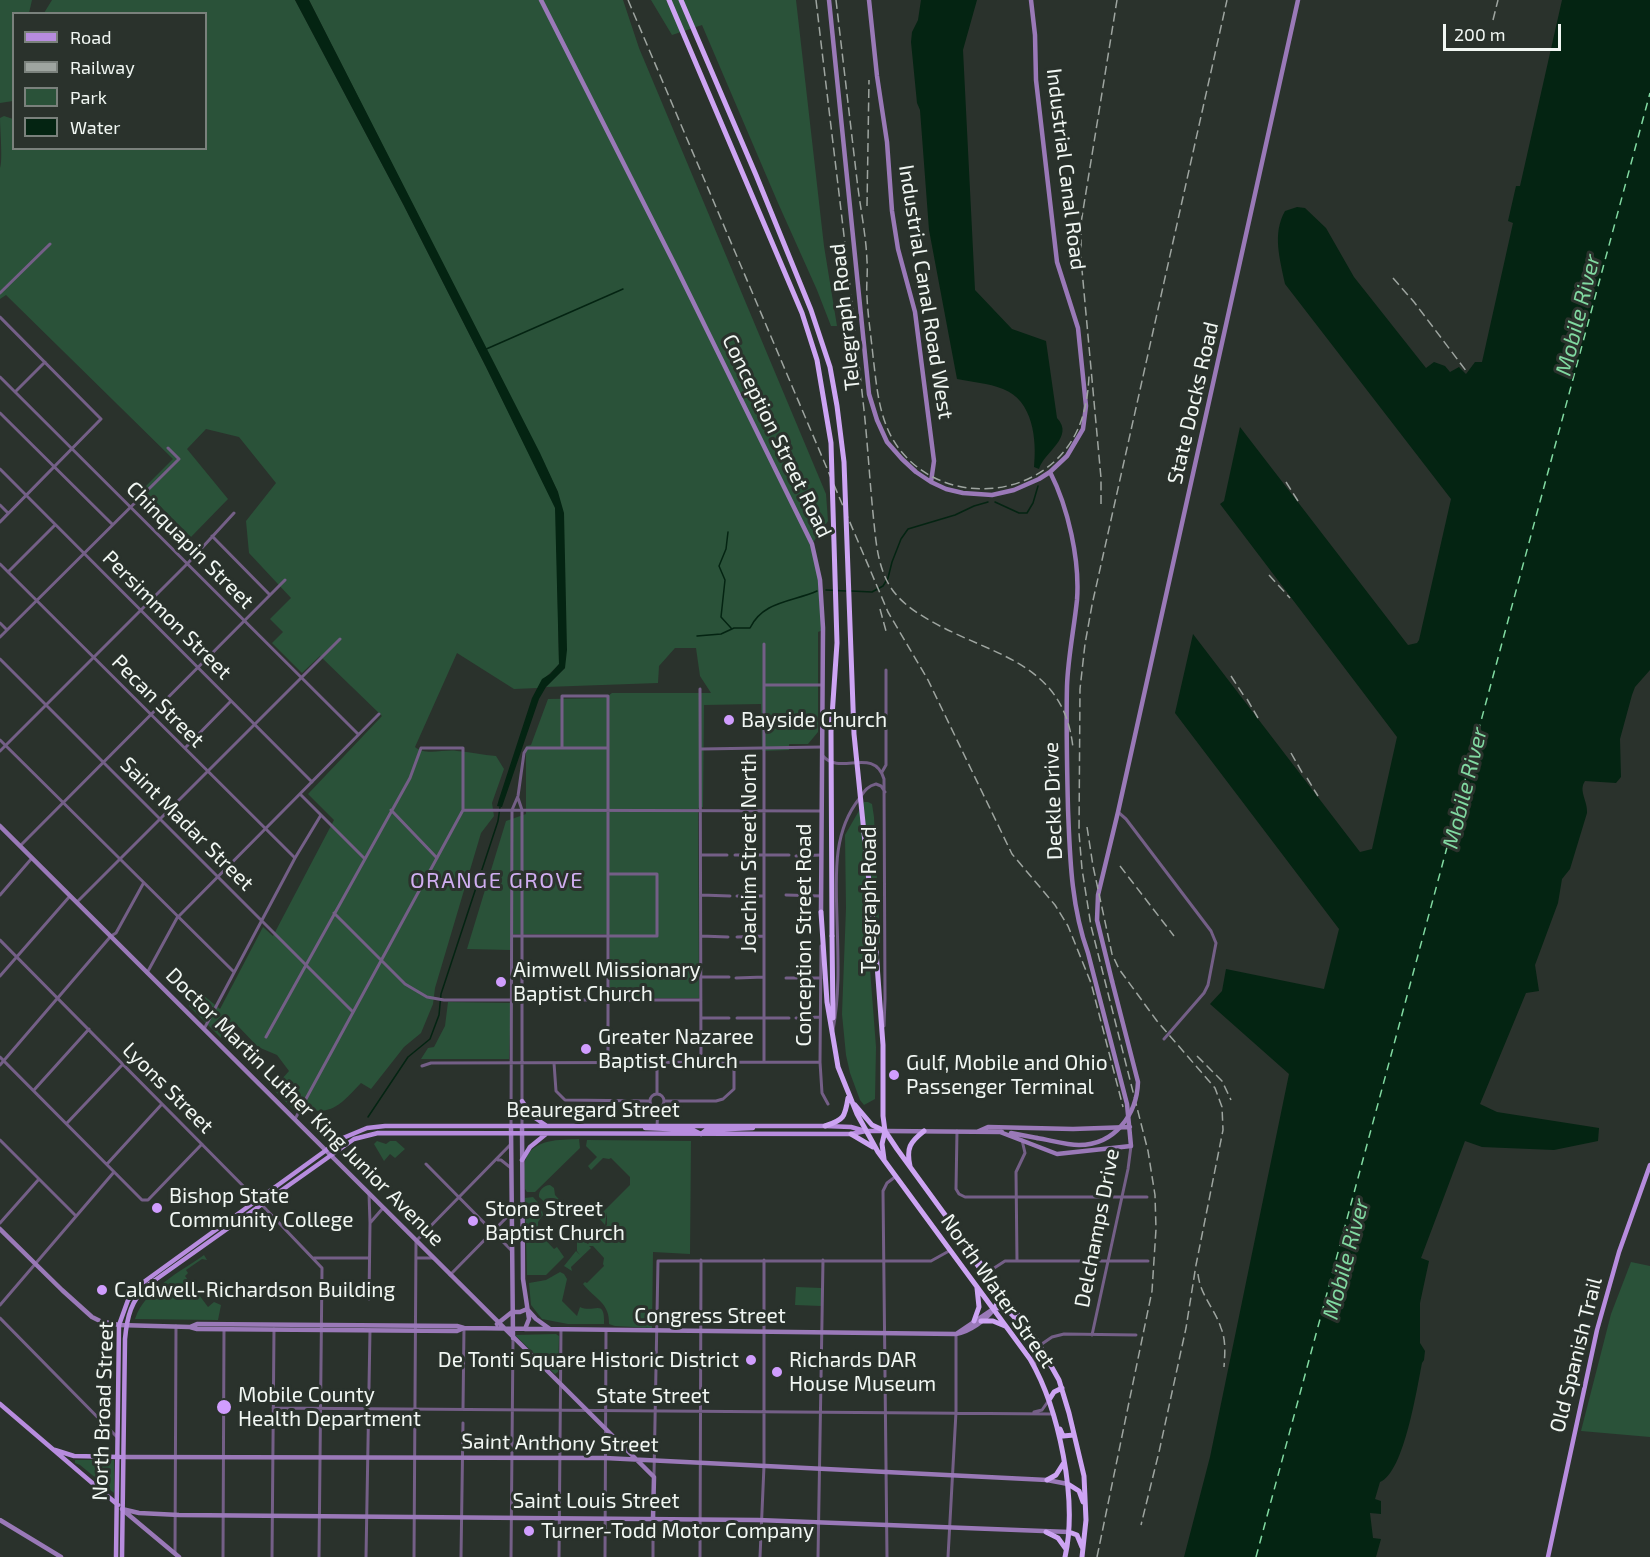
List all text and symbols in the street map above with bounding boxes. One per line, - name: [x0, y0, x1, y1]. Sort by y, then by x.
- legend: [12, 12, 207, 150]
- scale bar: [1446, 12, 1564, 50]
- text: 200 m: [1454, 23, 1506, 45]
- text: Road: [70, 26, 111, 48]
- text: Railway: [70, 56, 135, 78]
- street label: Industrial Canal Road: [1041, 67, 1091, 271]
- text: Park: [70, 86, 107, 108]
- text: Water: [70, 116, 120, 138]
- street label: Industrial Canal Road West: [893, 163, 959, 421]
- street label: Telegraph Road: [825, 242, 865, 392]
- water label: Mobile River: [1550, 252, 1606, 378]
- street label: State Docks Road: [1162, 319, 1224, 487]
- street label: Conception Street Road: [717, 330, 837, 542]
- street label: Chinquapin Street: [121, 476, 259, 614]
- street label: Persimmon Street: [97, 545, 237, 685]
- street label: Pecan Street: [106, 649, 210, 753]
- place label: Bayside Church: [741, 707, 887, 733]
- marker: Bayside Church: [722, 713, 736, 727]
- water label: Mobile River: [1437, 725, 1493, 851]
- street label: Deckle Drive: [1038, 741, 1068, 861]
- street label: Saint Madar Street: [115, 752, 259, 896]
- street label: Joachim Street North: [736, 753, 762, 953]
- street label: Conception Street Road: [791, 823, 817, 1047]
- street label: Telegraph Road: [856, 826, 882, 974]
- district label: ORANGE GROVE: [410, 868, 584, 894]
- place label: Aimwell Missionary Baptist Church: [513, 957, 701, 1007]
- street label: Doctor Martin Luther King Junior Avenue: [161, 963, 449, 1251]
- marker: Aimwell Missionary Baptist Church: [494, 975, 508, 989]
- place label: Greater Nazaree Baptist Church: [598, 1024, 754, 1074]
- street label: Lyons Street: [117, 1037, 219, 1139]
- marker: Greater Nazaree Baptist Church: [579, 1042, 593, 1056]
- place label: Gulf, Mobile and Ohio Passenger Terminal: [906, 1050, 1108, 1100]
- marker: Gulf, Mobile and Ohio Passenger Terminal: [887, 1068, 901, 1082]
- street label: Beauregard Street: [506, 1097, 680, 1123]
- street label: Delchamps Drive: [1069, 1146, 1125, 1310]
- place label: Bishop State Community College: [169, 1183, 353, 1233]
- place label: Stone Street Baptist Church: [485, 1196, 625, 1246]
- water label: Mobile River: [1317, 1196, 1375, 1322]
- marker: Bishop State Community College: [150, 1201, 164, 1215]
- street label: North Water Street: [935, 1209, 1061, 1373]
- marker: Stone Street Baptist Church: [466, 1214, 480, 1228]
- street label: Old Spanish Trail: [1545, 1275, 1607, 1435]
- place label: Caldwell-Richardson Building: [114, 1277, 395, 1303]
- marker: Caldwell-Richardson Building: [95, 1283, 109, 1297]
- street label: Congress Street: [634, 1303, 786, 1329]
- street label: North Broad Street: [87, 1321, 119, 1501]
- place label: De Tonti Square Historic District: [438, 1347, 739, 1373]
- place label: Richards DAR House Museum: [789, 1347, 936, 1397]
- marker: De Tonti Square Historic District: [744, 1353, 758, 1367]
- marker: Richards DAR House Museum: [770, 1365, 784, 1379]
- place label: Mobile County Health Department: [238, 1382, 421, 1432]
- street label: State Street: [596, 1383, 710, 1409]
- marker: Mobile County Health Department: [215, 1398, 233, 1416]
- street label: Saint Anthony Street: [461, 1429, 659, 1457]
- street label: Saint Louis Street: [513, 1488, 679, 1514]
- place label: Turner-Todd Motor Company: [541, 1518, 814, 1544]
- marker: Turner-Todd Motor Company: [522, 1524, 536, 1538]

